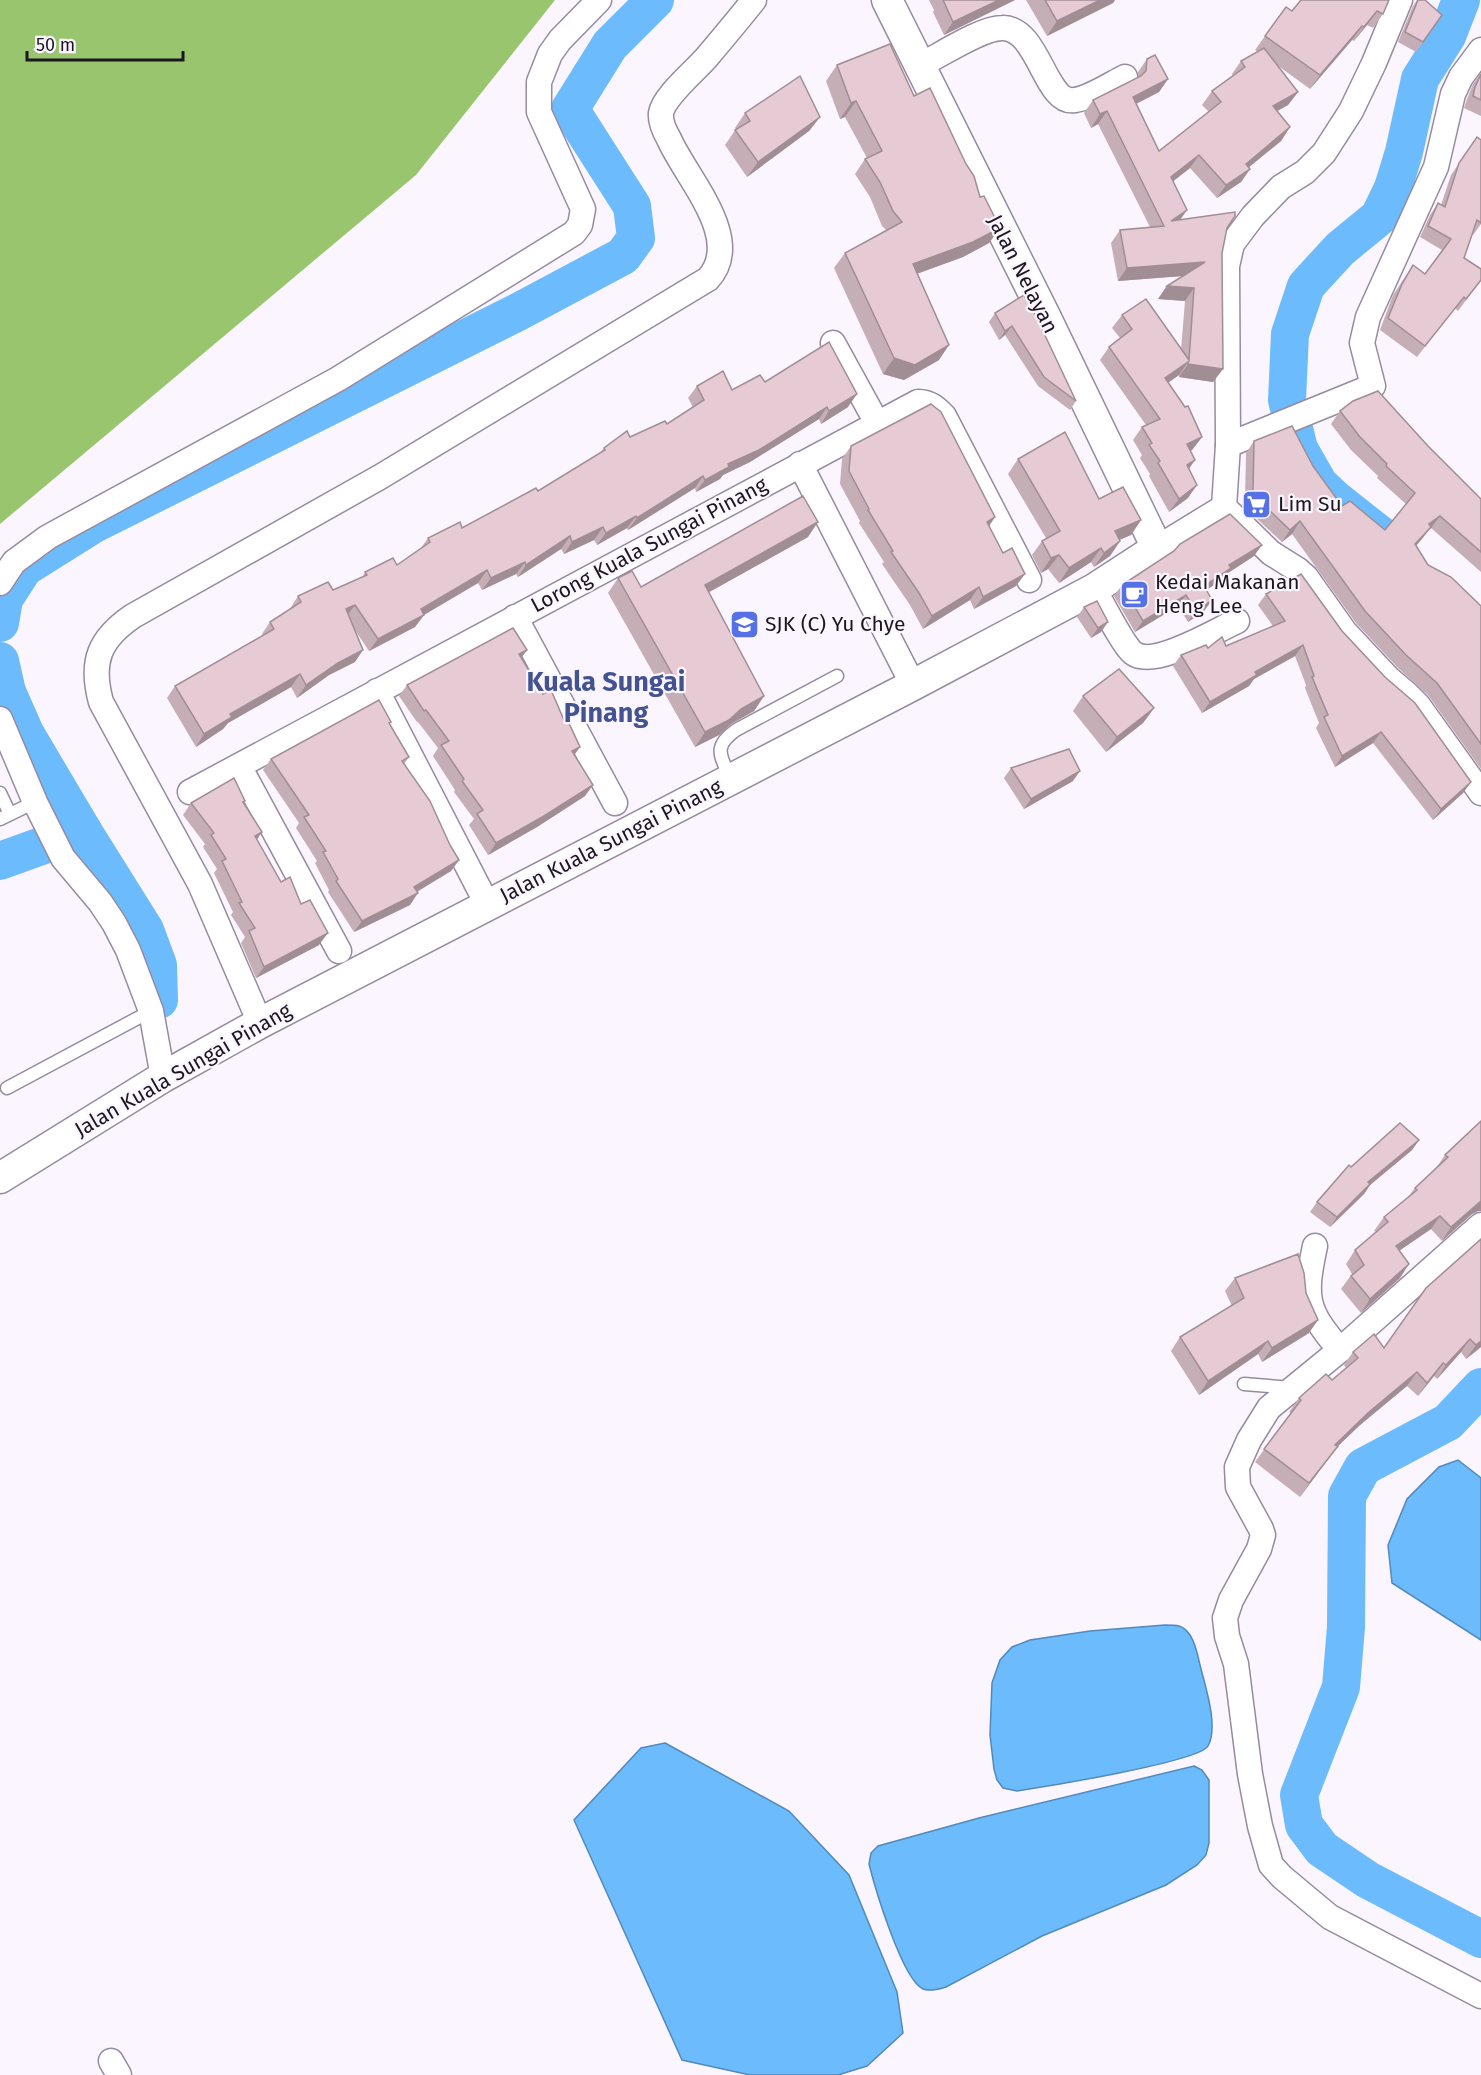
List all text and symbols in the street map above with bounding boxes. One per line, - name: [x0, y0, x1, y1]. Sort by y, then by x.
- scale bar: [27, 24, 183, 62]
- text: 50 m: [36, 34, 75, 56]
- street label: Jalan Nelayan: [982, 210, 1064, 338]
- street label: Lorong Kuala Sungai Pinang: [526, 472, 772, 618]
- supermarket icon: Lim Su: [1241, 488, 1273, 520]
- place label: Lim Su: [1278, 491, 1342, 517]
- place label: Kedai Makanan Heng Lee: [1155, 569, 1300, 619]
- cafe icon: Kedai Makanan Heng Lee: [1118, 578, 1150, 610]
- school or university icon: SJK (C) Yu Chye: [728, 608, 760, 640]
- place label: SJK (C) Yu Chye: [765, 611, 905, 637]
- district label: Kuala Sungai Pinang: [527, 666, 685, 729]
- street label: Jalan Kuala Sungai Pinang: [495, 774, 727, 908]
- street label: Jalan Kuala Sungai Pinang: [70, 997, 296, 1143]

